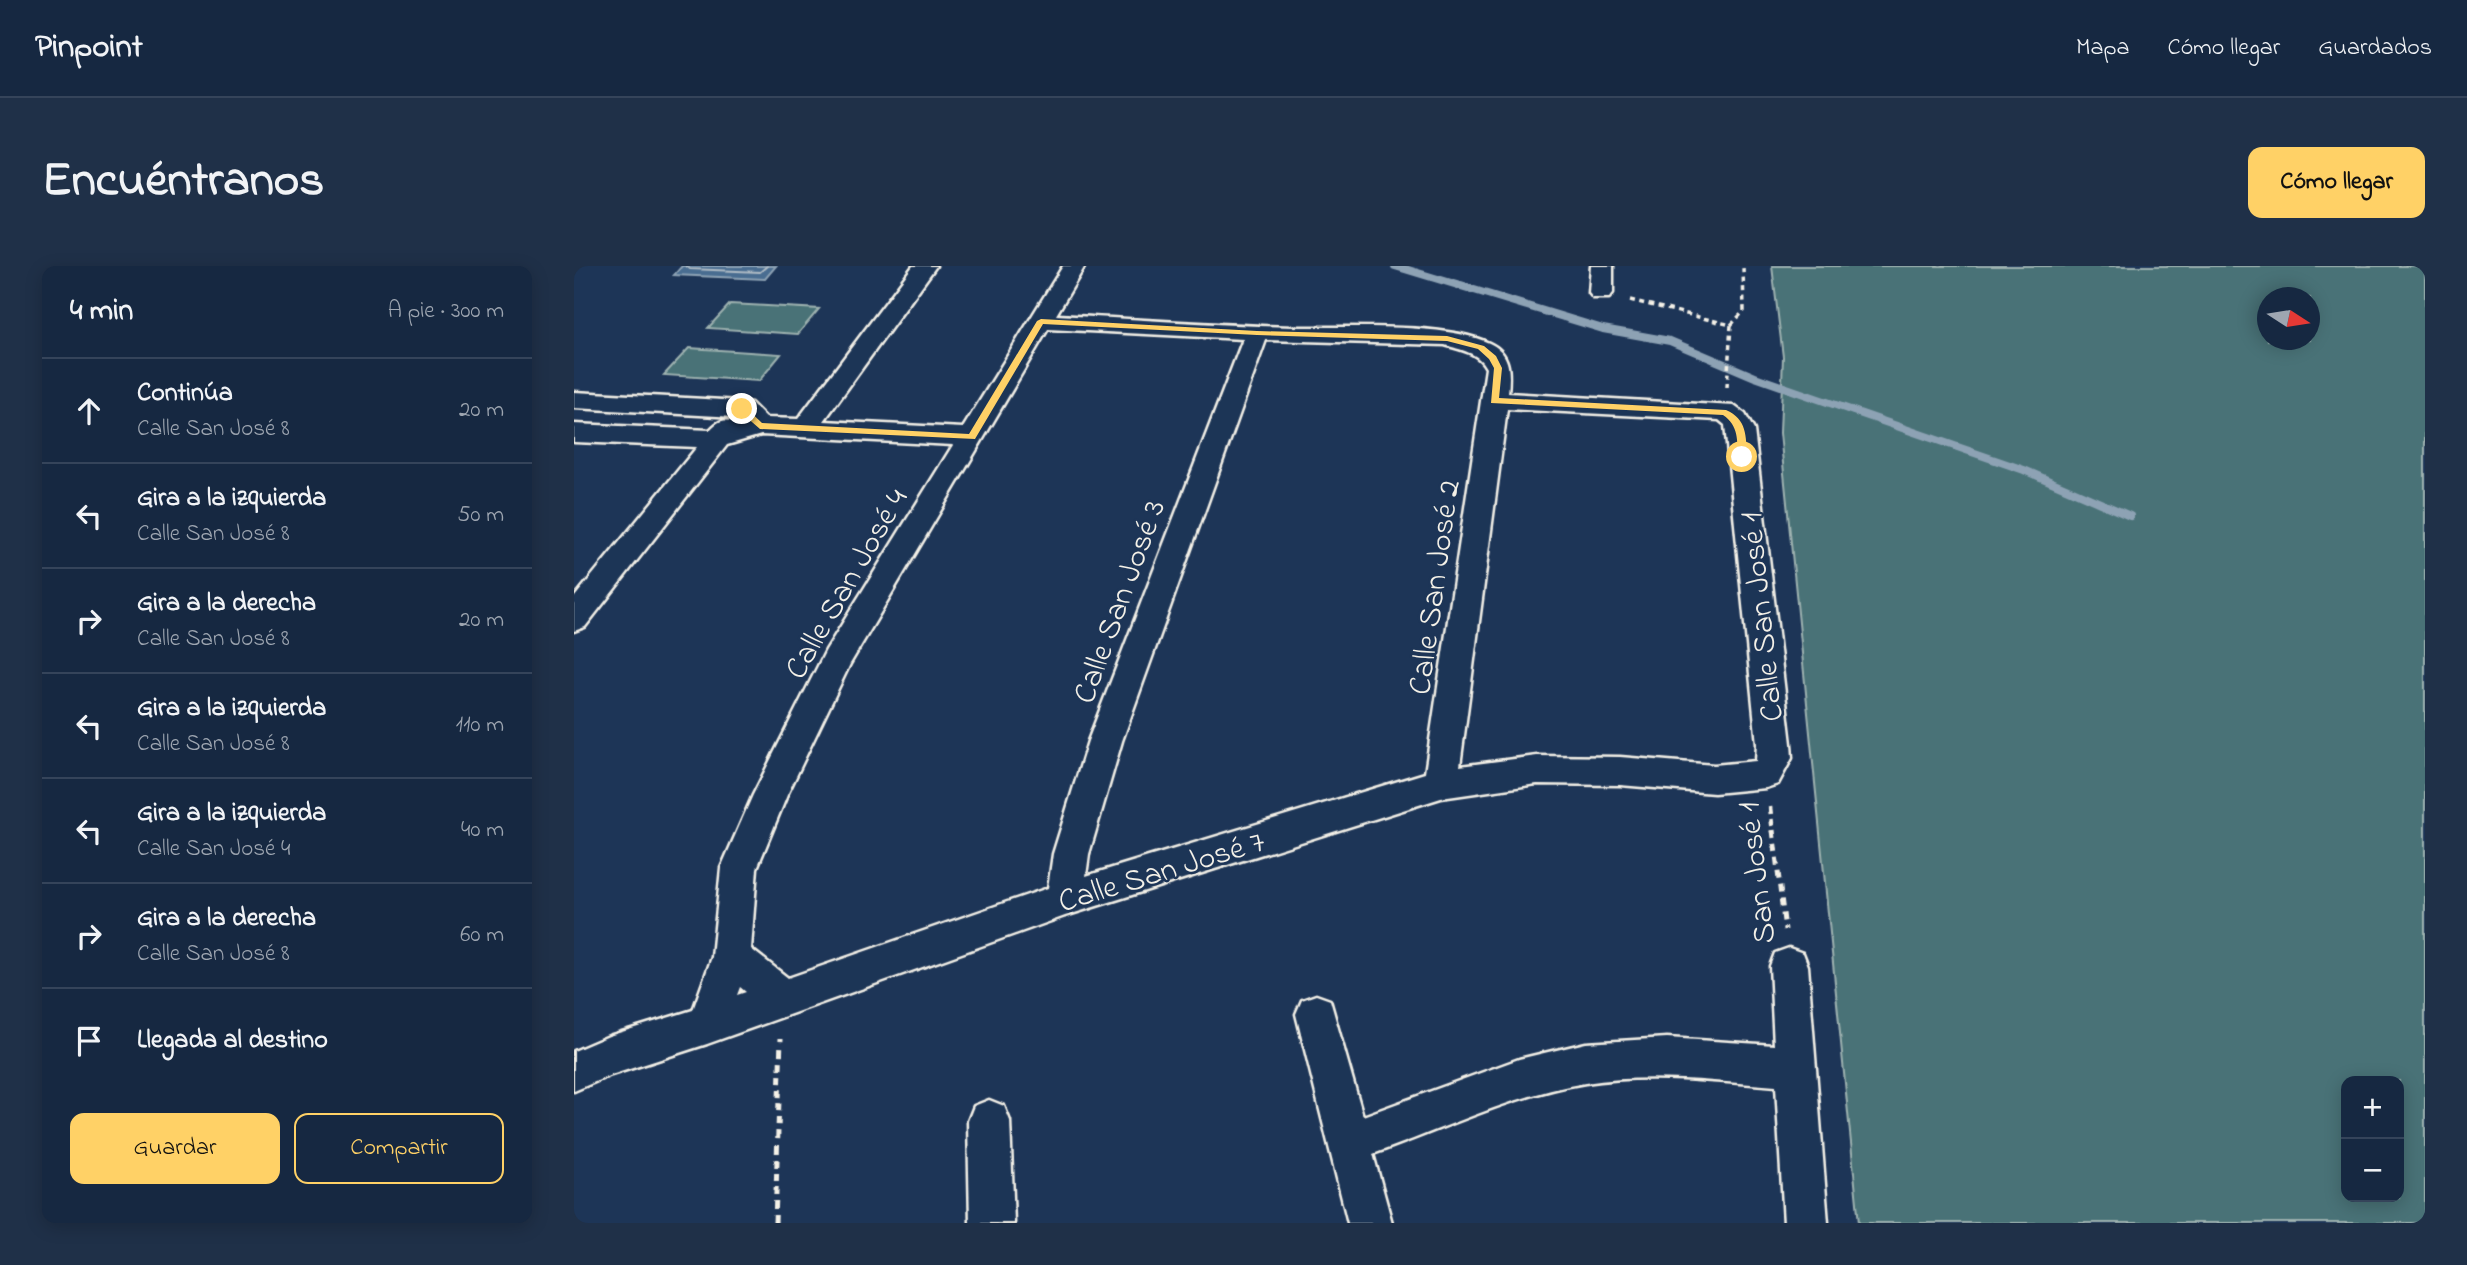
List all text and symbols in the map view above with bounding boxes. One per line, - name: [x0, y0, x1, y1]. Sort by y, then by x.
- text: Pinpoint: [35, 24, 143, 72]
- text: Mapa: [2076, 31, 2129, 66]
- text: Cómo llegar: [2167, 31, 2280, 66]
- text: Guardados: [2318, 31, 2432, 66]
- text: Encuéntranos: [42, 146, 324, 218]
- button: Cómo llegar: [2248, 147, 2425, 218]
- north arrow: [2257, 287, 2320, 350]
- text: 4 min: [70, 290, 133, 334]
- text: A pie · 300 m: [388, 295, 504, 328]
- text: Continúa: [137, 375, 233, 413]
- icon: ahead: [70, 392, 108, 430]
- route end: [726, 393, 757, 424]
- text: 20 m: [459, 394, 504, 427]
- text: Calle San José 8: [137, 413, 290, 446]
- route start: [1726, 441, 1757, 472]
- street label: Calle San José 2: [1398, 477, 1475, 698]
- text: Gira a la izquierda: [137, 480, 326, 518]
- street label: Calle San José 4: [774, 481, 922, 689]
- street label: Calle San José 3: [1063, 494, 1180, 711]
- icon: left: [70, 497, 108, 535]
- text: 50 m: [457, 499, 504, 532]
- street label: Calle San José 1: [1729, 509, 1798, 724]
- text: Calle San José 8: [137, 518, 290, 551]
- text: Gira a la derecha: [137, 585, 316, 623]
- icon: right: [70, 602, 108, 640]
- text: 20 m: [459, 604, 504, 637]
- text: Calle San José 8: [137, 623, 290, 656]
- text: Gira a la izquierda: [137, 690, 326, 728]
- icon: left: [70, 707, 108, 745]
- text: 110 m: [456, 709, 504, 742]
- text: Calle San José 8: [137, 728, 290, 761]
- text: Gira a la izquierda: [137, 795, 326, 833]
- street label: San José 1: [1726, 799, 1790, 946]
- icon: left: [70, 812, 108, 850]
- text: 40 m: [461, 814, 504, 847]
- street label: Calle San José 7: [1053, 820, 1271, 927]
- text: Calle San José 4: [137, 833, 291, 866]
- text: Gira a la derecha: [137, 900, 316, 938]
- icon: right: [70, 917, 108, 955]
- text: 60 m: [460, 919, 504, 952]
- text: Calle San José 8: [137, 938, 290, 971]
- icon: arrive: [70, 1022, 108, 1060]
- text: Llegada al destino: [137, 1022, 328, 1060]
- map controls: [2341, 1076, 2404, 1202]
- button: +: [2341, 1076, 2404, 1139]
- button: Guardar: [70, 1113, 280, 1184]
- button: Compartir: [294, 1113, 504, 1184]
- button: −: [2341, 1139, 2404, 1202]

